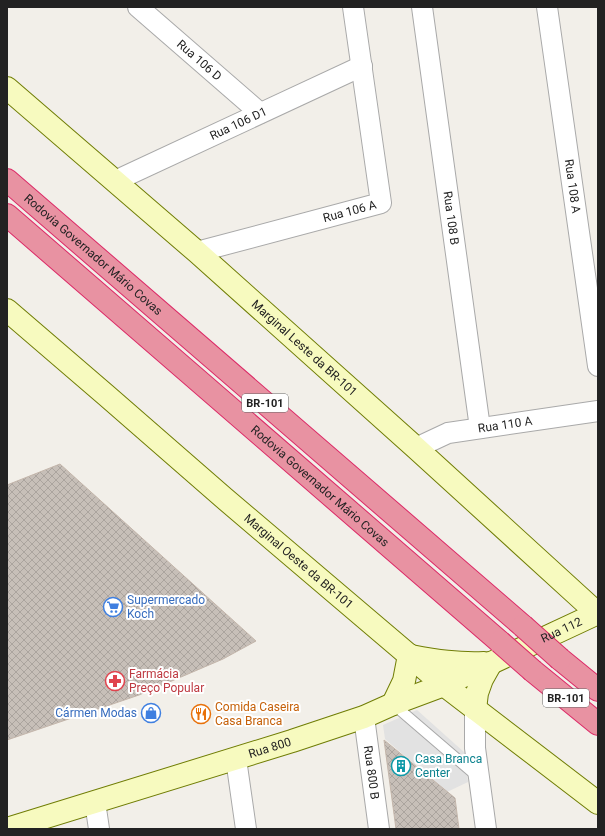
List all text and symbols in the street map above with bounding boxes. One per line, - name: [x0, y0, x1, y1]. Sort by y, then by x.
- street label: Rua 106 D: [174, 37, 224, 83]
- street label: Rua 106 D1: [208, 104, 269, 143]
- street label: Rua 108 A: [562, 158, 583, 214]
- street label: Rua 108 B: [440, 190, 462, 246]
- street label: Rodovia Governador Mário Covas: [21, 191, 165, 318]
- street label: Rua 106 A: [321, 198, 378, 225]
- street label: Marginal Leste da BR-101: [249, 297, 360, 399]
- road number: BR-101: [242, 394, 288, 412]
- street label: Rua 110 A: [477, 414, 533, 436]
- street label: Rodovia Governador Mário Covas: [248, 423, 392, 550]
- street label: Marginal Oeste da BR-101: [241, 511, 356, 612]
- place label: Supermercado Koch: [127, 593, 205, 621]
- supermarket icon: Supermercado Koch: [102, 596, 124, 618]
- street label: Rua 112: [539, 614, 584, 646]
- place label: Farmácia Preço Popular: [129, 667, 204, 695]
- pharmacy icon: Farmácia Preço Popular: [104, 670, 126, 692]
- road number: BR-101: [543, 689, 589, 707]
- place label: Comida Caseira Casa Branca: [215, 700, 300, 728]
- shop icon: Cármen Modas: [140, 702, 162, 724]
- restaurant icon: Comida Caseira Casa Branca: [190, 703, 212, 725]
- place label: Cármen Modas: [55, 706, 137, 720]
- street label: Rua 800: [247, 735, 293, 761]
- street label: Rua 800 B: [361, 745, 382, 800]
- place label: Casa Branca Center: [415, 752, 482, 780]
- building icon: Casa Branca Center: [390, 755, 412, 777]

